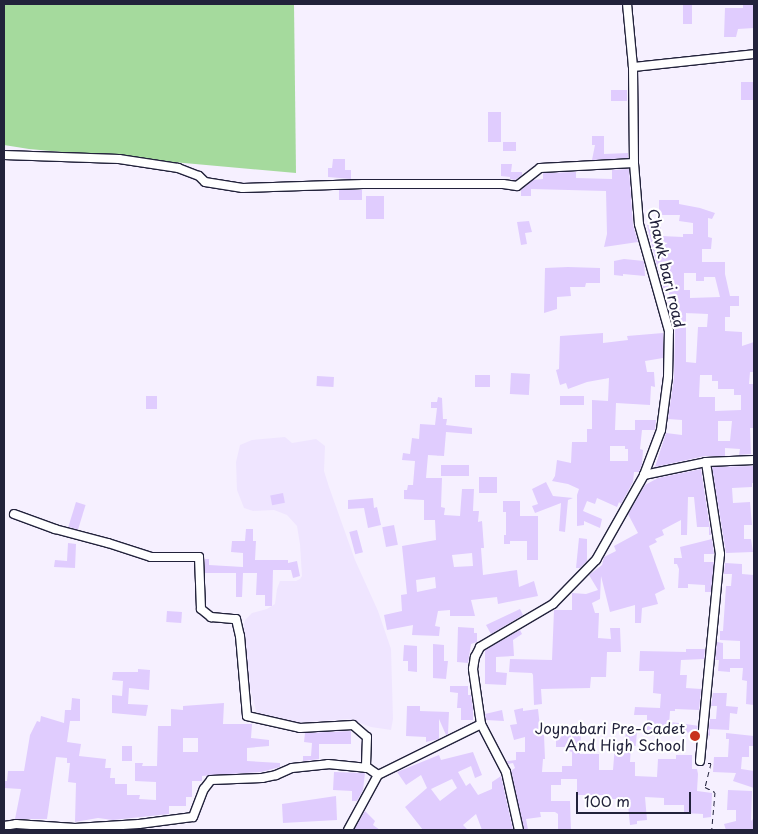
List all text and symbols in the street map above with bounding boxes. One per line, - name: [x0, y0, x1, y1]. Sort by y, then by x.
- street label: Chawk bari road: [645, 207, 689, 329]
- place label: Joynabari Pre-Cadet And High School: [534, 718, 685, 753]
- marker: Joynabari Pre-Cadet And High School: [689, 730, 701, 742]
- scale bar: [578, 782, 693, 814]
- text: 100 m: [584, 789, 630, 812]

